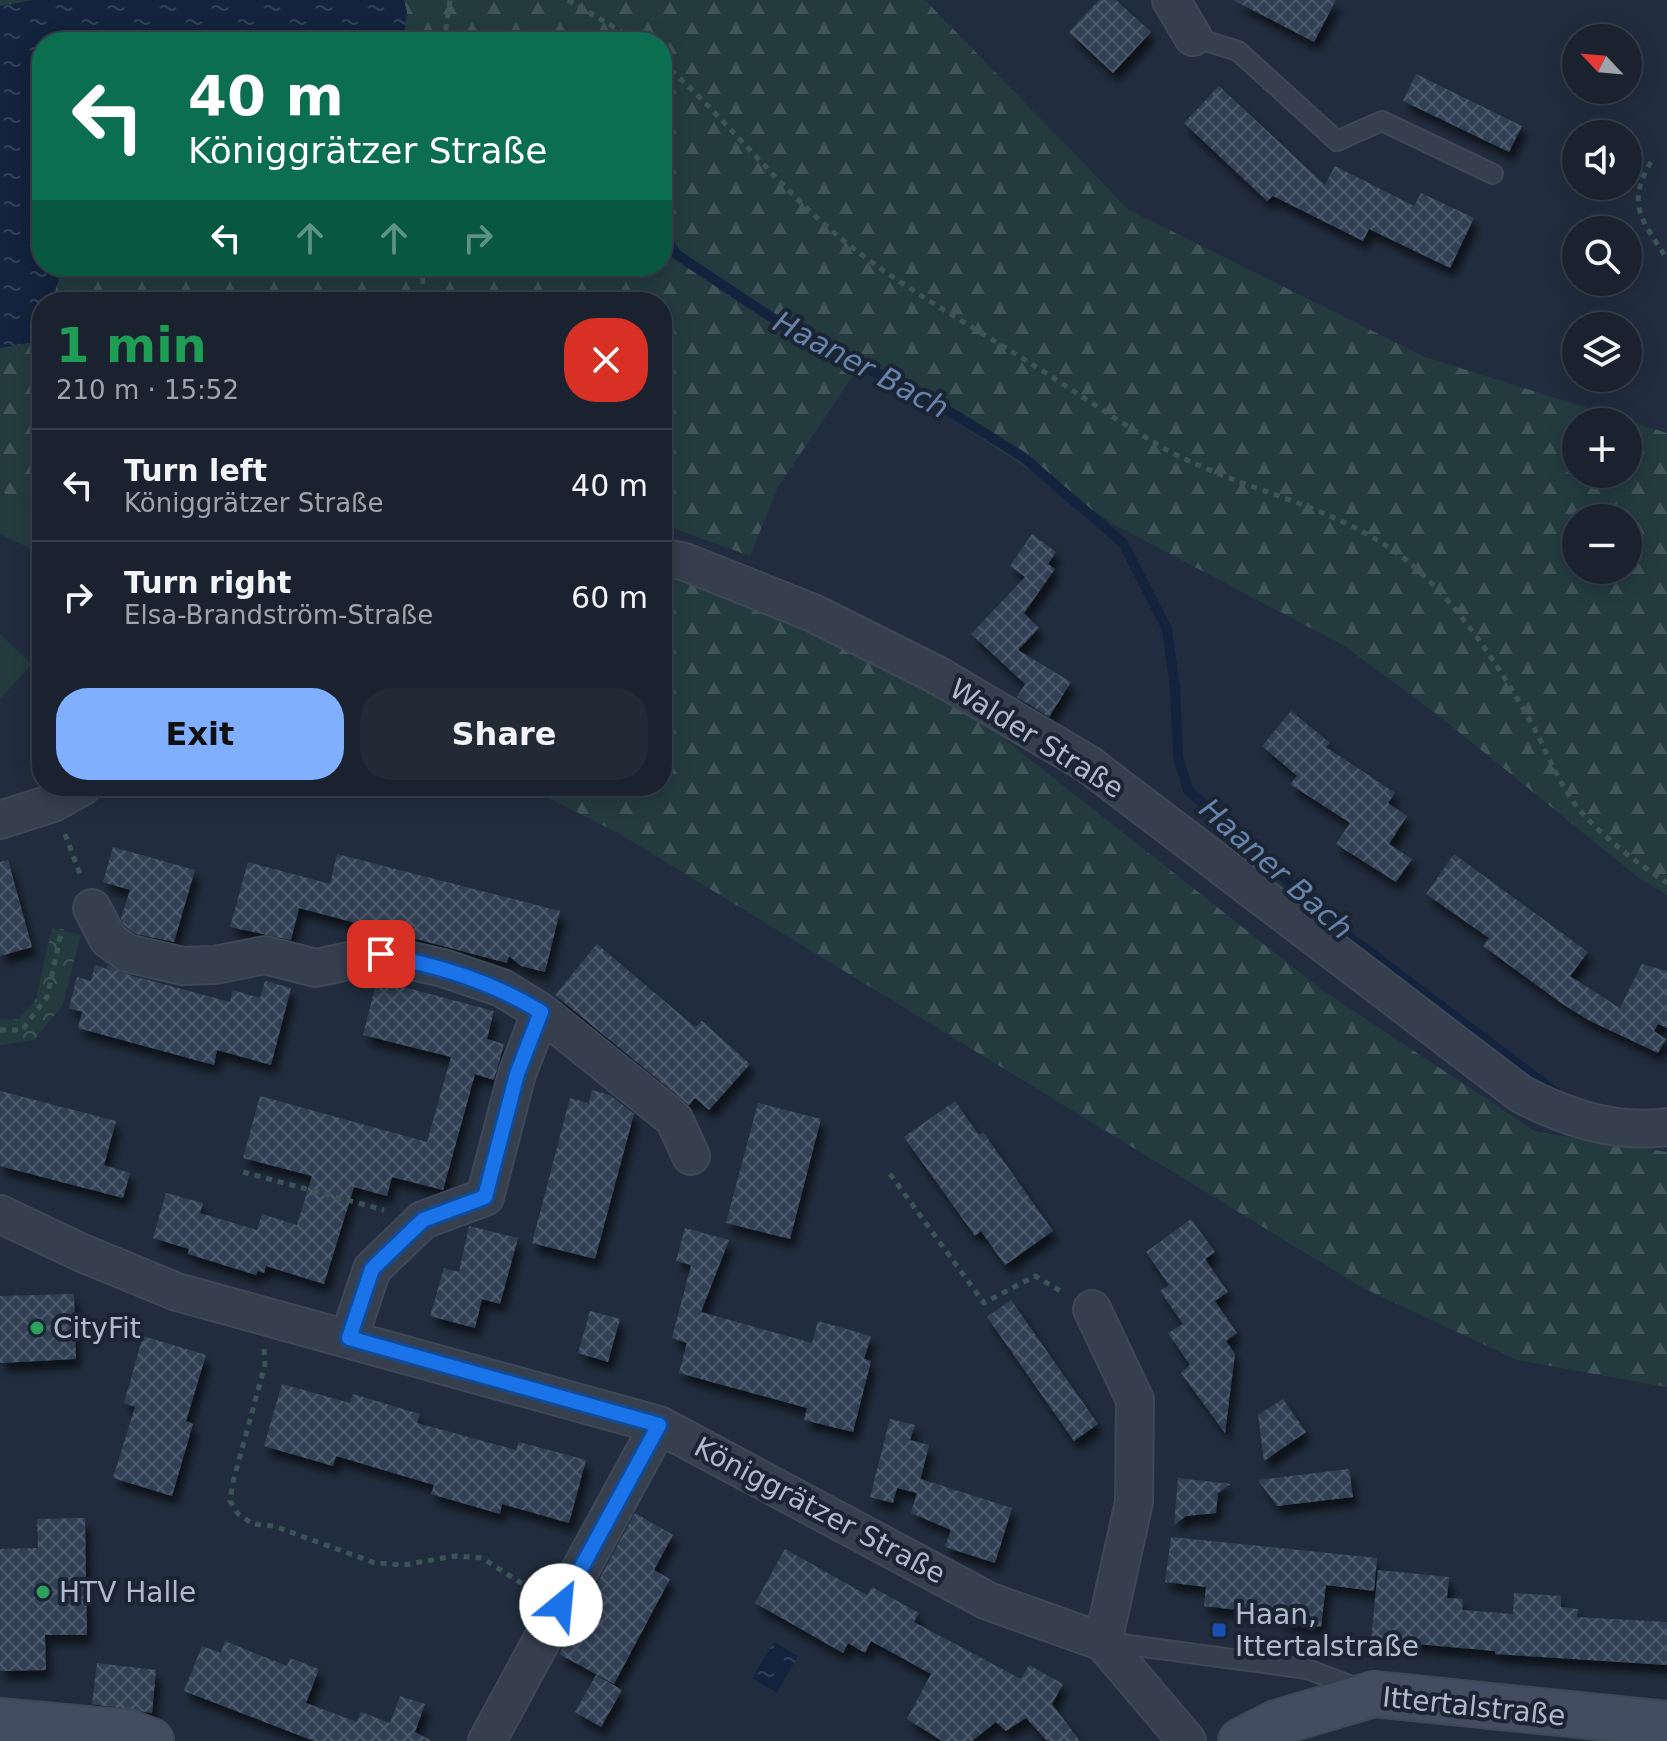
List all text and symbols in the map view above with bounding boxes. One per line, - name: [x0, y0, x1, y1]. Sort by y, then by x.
- north arrow: [1562, 24, 1642, 104]
- map controls: [1562, 24, 1642, 584]
- text: 40 m: [188, 63, 344, 128]
- icon: left: [56, 64, 160, 168]
- button: sound: [1562, 120, 1642, 200]
- text: Königgrätzer Straße: [188, 130, 547, 171]
- icon: left: [204, 216, 248, 260]
- icon: ahead: [288, 216, 332, 260]
- icon: ahead: [372, 216, 416, 260]
- icon: right: [456, 216, 500, 260]
- button: search: [1562, 216, 1642, 296]
- water label: Haaner Bach: [768, 304, 955, 425]
- button: layers: [1562, 312, 1642, 392]
- text: 1 min: [56, 317, 207, 373]
- button: close: [564, 318, 648, 402]
- text: 210 m · 15:52: [56, 375, 239, 405]
- button: +: [1562, 408, 1642, 488]
- text: Turn left: [124, 453, 267, 488]
- icon: left: [56, 463, 100, 507]
- text: 40 m: [571, 468, 648, 503]
- text: Königgrätzer Straße: [124, 488, 383, 518]
- button: −: [1562, 504, 1642, 584]
- text: Turn right: [124, 565, 291, 600]
- icon: right: [56, 575, 100, 619]
- text: 60 m: [571, 580, 648, 615]
- text: Elsa-Brandström-Straße: [124, 600, 433, 630]
- street label: Walder Straße: [944, 672, 1130, 805]
- button: Exit: [56, 688, 344, 780]
- button: Share: [360, 688, 648, 780]
- water label: Haaner Bach: [1193, 791, 1360, 946]
- pin: [347, 920, 415, 988]
- icon: arrive: [359, 932, 403, 976]
- place label: CityFit: [53, 1312, 141, 1345]
- marker: CityFit: [28, 1319, 46, 1337]
- street label: Königgrätzer Straße: [689, 1430, 951, 1591]
- position arrow: [519, 1563, 603, 1647]
- place label: HTV Halle: [59, 1576, 196, 1609]
- marker: HTV Halle: [34, 1583, 52, 1601]
- place label: Haan, Ittertalstraße: [1235, 1598, 1419, 1663]
- marker: Haan, Ittertalstraße: [1210, 1621, 1228, 1639]
- street label: Ittertalstraße: [1381, 1680, 1567, 1733]

